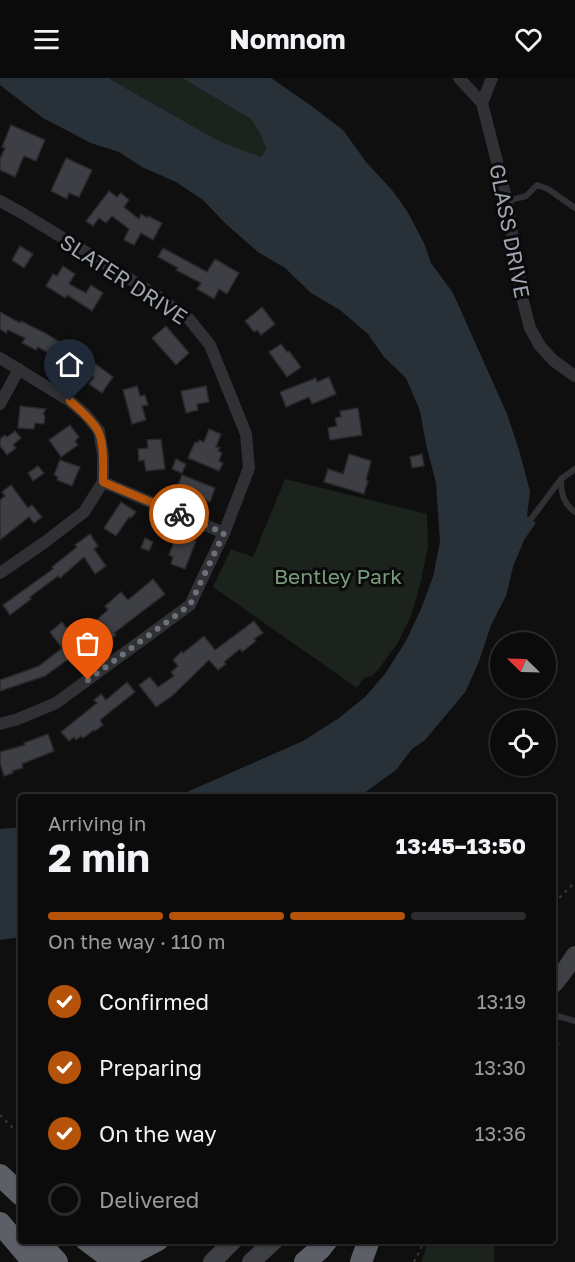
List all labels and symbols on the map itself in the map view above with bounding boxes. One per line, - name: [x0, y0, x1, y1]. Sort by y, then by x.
- street label: GLASS DRIVE: [484, 162, 536, 300]
- street label: SLATER DRIVE: [56, 228, 192, 330]
- pin: [44, 339, 95, 401]
- courier: [149, 484, 209, 544]
- park label: Bentley Park: [274, 563, 402, 589]
- pin: [62, 618, 113, 680]
- north arrow: [490, 632, 556, 698]

